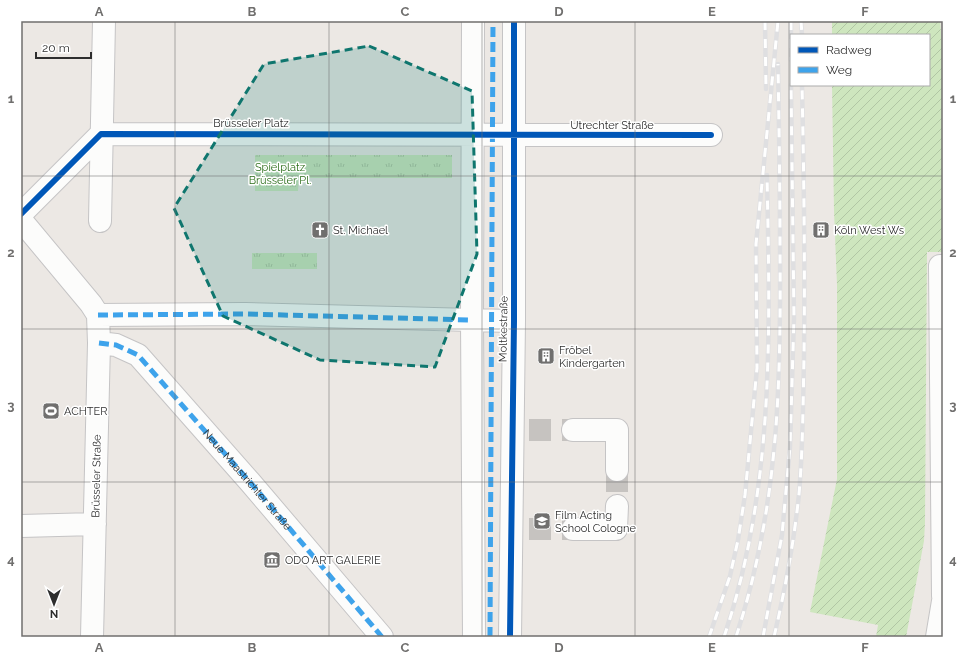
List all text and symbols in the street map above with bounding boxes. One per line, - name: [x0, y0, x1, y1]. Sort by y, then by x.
- text: A: [95, 4, 104, 19]
- text: B: [248, 4, 257, 19]
- text: C: [401, 4, 410, 19]
- text: D: [554, 4, 564, 19]
- text: E: [708, 4, 716, 19]
- text: F: [861, 4, 869, 19]
- scale bar: [36, 34, 91, 60]
- legend: [790, 34, 930, 86]
- text: 20 m: [42, 41, 70, 55]
- text: Radweg: [826, 43, 872, 57]
- text: Weg: [826, 63, 852, 77]
- text: 1: [8, 91, 15, 106]
- text: 1: [950, 91, 957, 106]
- street label: Brüsseler Platz: [213, 117, 289, 130]
- street label: Utrechter Straße: [570, 119, 654, 132]
- park label: Spielplatz Brüsseler Pl.: [249, 161, 311, 187]
- church icon: St. Michael: [310, 220, 330, 240]
- building icon: Köln West Ws: [811, 220, 831, 240]
- place label: St. Michael: [333, 224, 388, 237]
- place label: Köln West Ws: [834, 224, 904, 237]
- text: 2: [7, 245, 15, 260]
- text: 2: [949, 245, 957, 260]
- street label: Moltkestraße: [496, 295, 511, 362]
- place label: Fröbel Kindergarten: [559, 344, 625, 370]
- building icon: Fröbel Kindergarten: [536, 346, 556, 366]
- text: 3: [7, 398, 15, 413]
- text: 3: [949, 398, 957, 413]
- sports icon: ACHTER: [41, 401, 61, 421]
- place label: ACHTER: [64, 405, 107, 418]
- street label: Neue Maastrichter Straße: [200, 427, 294, 533]
- street label: Brüsseler Straße: [89, 434, 104, 518]
- place label: Film Acting School Cologne: [555, 509, 637, 535]
- school or university icon: Film Acting School Cologne: [532, 511, 552, 531]
- museum icon: ODO ART GALERIE: [262, 550, 282, 570]
- text: 4: [7, 552, 15, 567]
- text: 4: [949, 552, 957, 567]
- place label: ODO ART GALERIE: [285, 554, 381, 567]
- north arrow: [34, 584, 74, 624]
- text: N: [50, 607, 58, 620]
- text: A: [95, 640, 104, 655]
- text: B: [248, 640, 257, 655]
- text: C: [401, 640, 410, 655]
- text: D: [554, 640, 564, 655]
- text: E: [708, 640, 716, 655]
- text: F: [861, 640, 869, 655]

